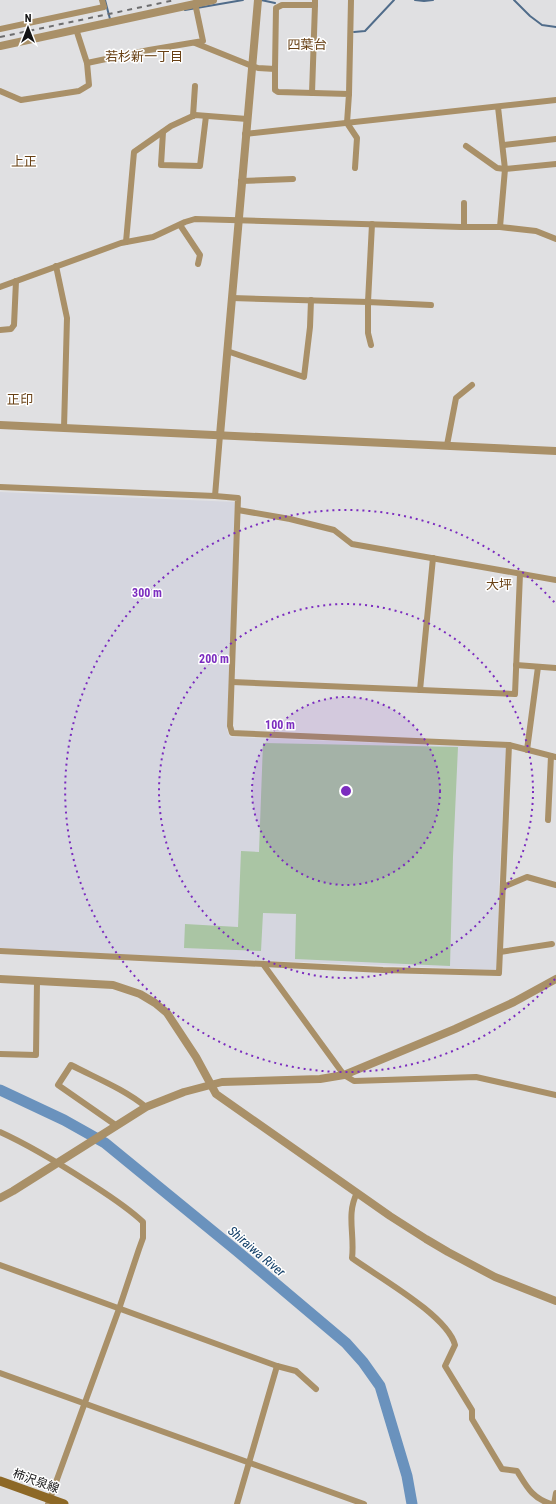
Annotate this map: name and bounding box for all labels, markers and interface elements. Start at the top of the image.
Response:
north arrow [8,8,48,48]
text: N [25,12,32,25]
district label: 四葉台 [287,37,327,52]
district label: 若杉新一丁目 [105,49,183,64]
district label: 上正 [11,154,37,169]
district label: 正印 [7,392,33,407]
district label: 大坪 [486,577,512,592]
text: 300 m [132,586,162,600]
text: 200 m [199,652,229,666]
text: 100 m [265,718,295,732]
centre of rings [339,784,353,798]
water label: Shiraiwa River [225,1223,289,1280]
street label: 柿沢泉線 [11,1466,61,1496]

